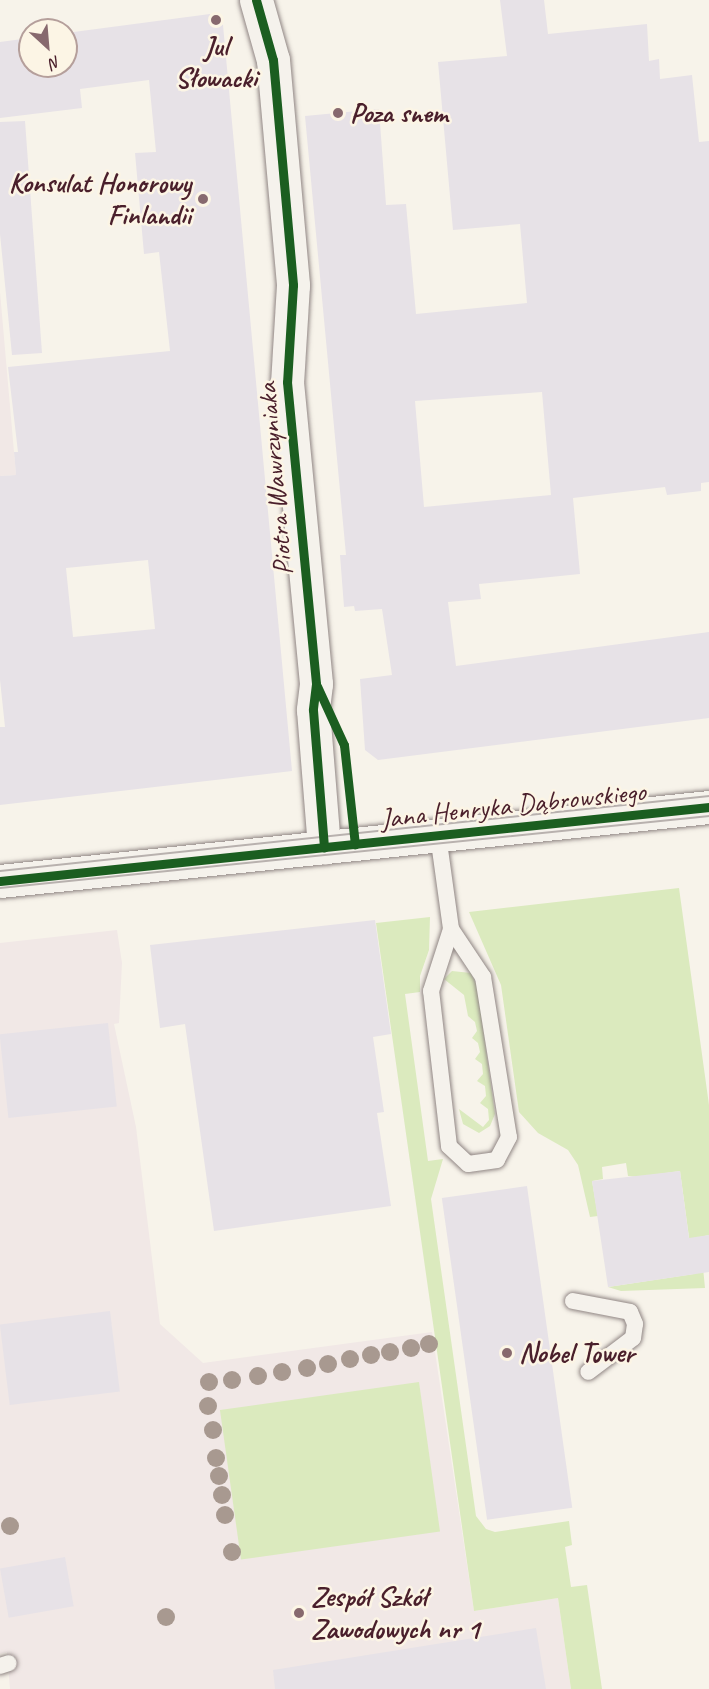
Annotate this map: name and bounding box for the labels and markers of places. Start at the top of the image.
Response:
marker: Jul Słowacki [209,13,223,27]
place label: Jul Słowacki [175,29,257,95]
place label: Poza snem [350,96,447,130]
marker: Poza snem [331,106,345,120]
place label: Konsulat Honorowy Finlandii [9,166,191,232]
marker: Konsulat Honorowy Finlandii [196,192,210,206]
place label: Nobel Tower [519,1336,634,1370]
marker: Nobel Tower [500,1346,514,1360]
place label: Zespół Szkół Zawodowych nr 1 [311,1580,479,1646]
marker: Zespół Szkół Zawodowych nr 1 [292,1606,306,1620]

